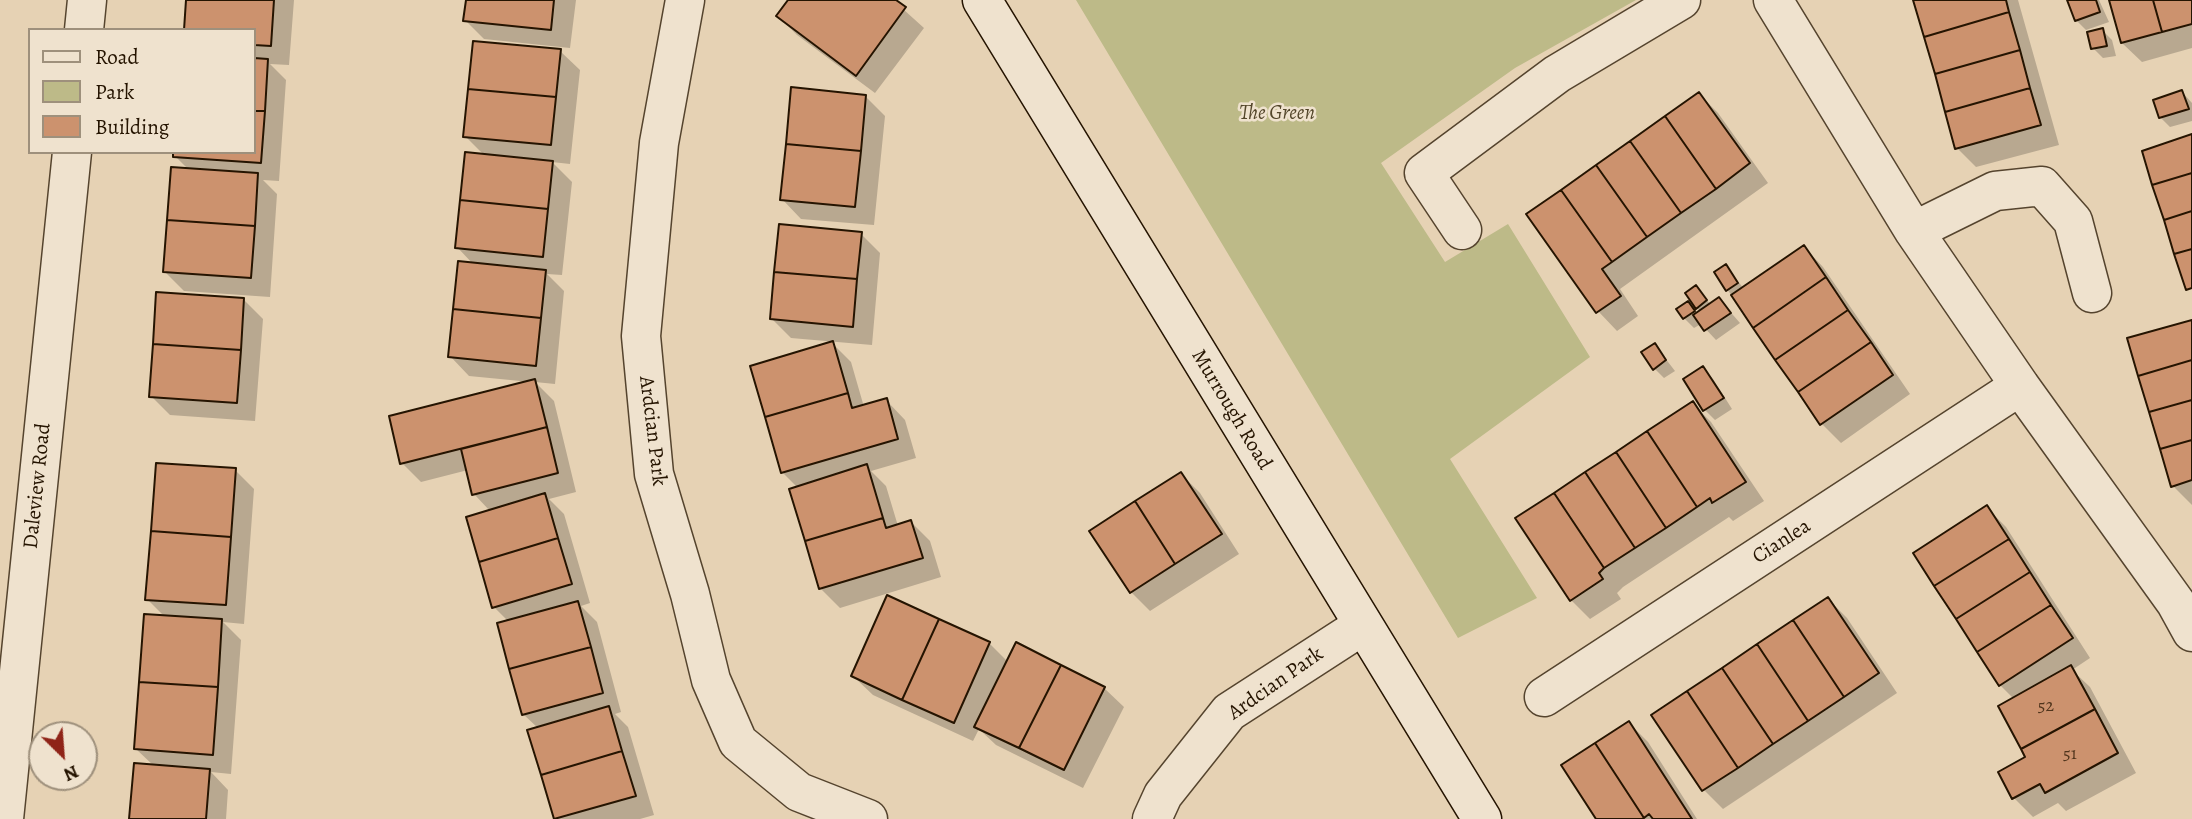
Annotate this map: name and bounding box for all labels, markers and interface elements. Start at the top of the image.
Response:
legend [28,28,256,154]
text: Road [95,43,139,71]
text: Park [95,78,134,106]
park label: The Green [1239,101,1315,127]
text: Building [95,113,169,141]
street label: Murrough Road [1185,345,1277,475]
street label: Ardcian Park [633,375,671,487]
street label: Daleview Road [19,422,57,550]
street label: Cianlea [1748,514,1816,570]
street label: Ardcian Park [1223,642,1329,726]
house number: 52 [2038,696,2054,718]
north arrow [28,721,98,791]
house number: 51 [2063,744,2077,766]
text: N [59,759,83,788]

